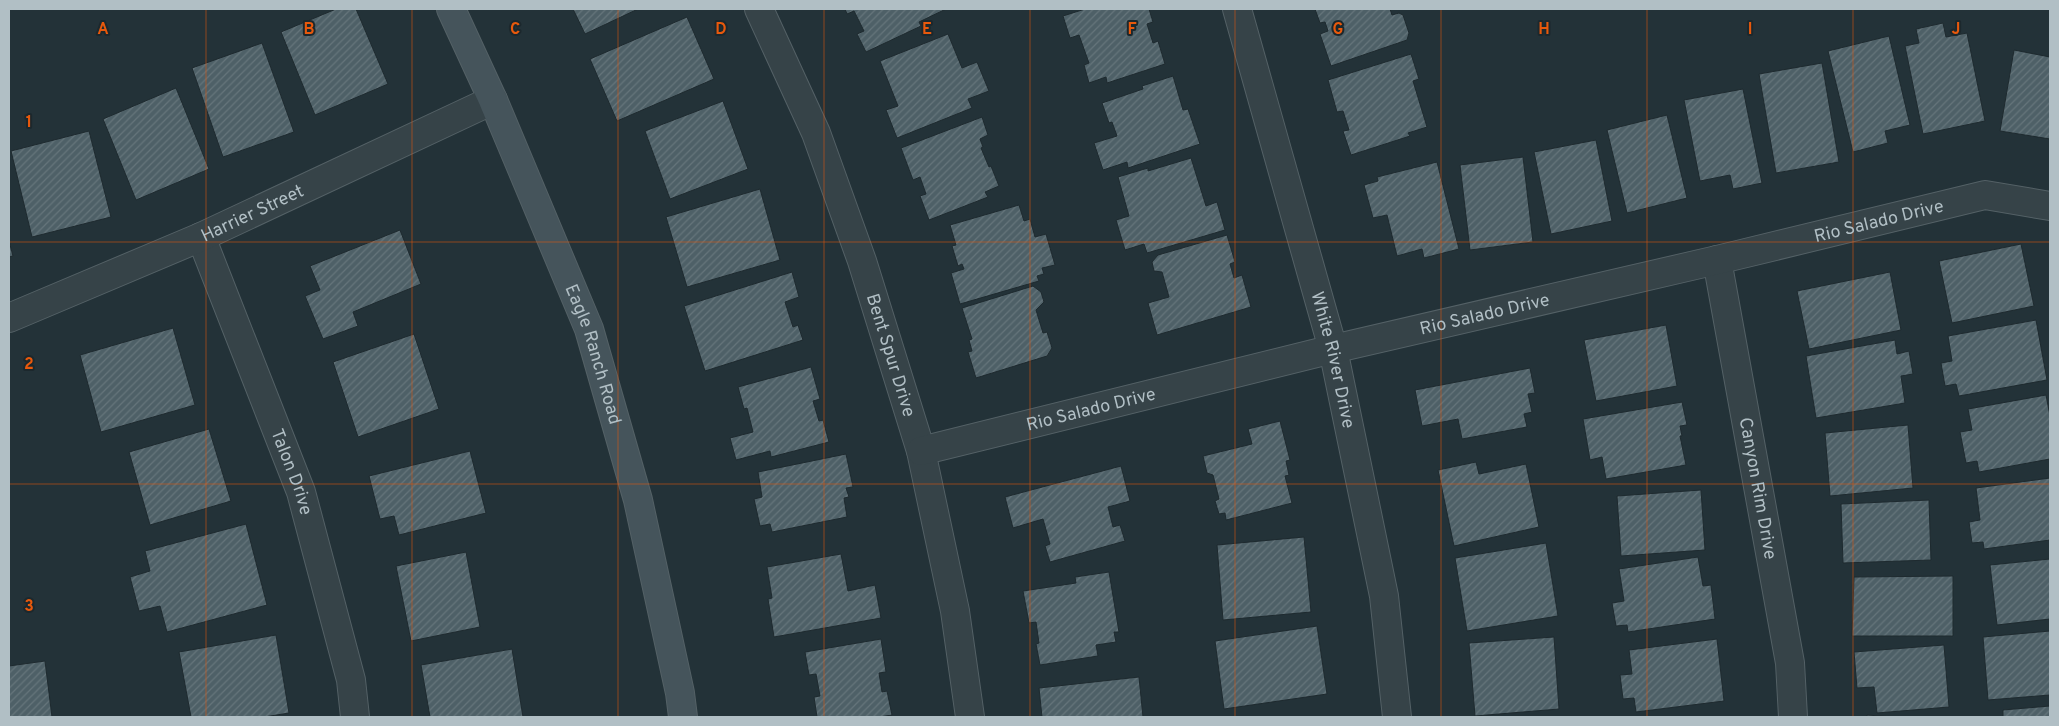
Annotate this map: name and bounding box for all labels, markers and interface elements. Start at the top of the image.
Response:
text: A [97,20,109,40]
text: B [303,20,315,40]
text: C [510,20,520,40]
text: D [715,20,727,40]
text: E [922,20,932,40]
text: F [1127,20,1137,40]
text: G [1333,20,1343,40]
text: H [1538,20,1550,40]
text: I [1748,20,1752,40]
text: J [1952,20,1960,40]
text: 1 [26,113,32,133]
street label: Harrier Street [198,180,308,248]
street label: Rio Salado Drive [1812,195,1946,249]
street label: Eagle Ranch Road [559,281,626,427]
street label: White River Drive [1304,289,1359,431]
street label: Rio Salado Drive [1418,289,1552,342]
street label: Bent Spur Drive [860,291,920,420]
text: 2 [24,355,34,375]
street label: Rio Salado Drive [1024,383,1158,438]
street label: Canyon Rim Drive [1733,416,1781,561]
street label: Talon Drive [264,426,317,518]
text: 3 [24,597,34,617]

